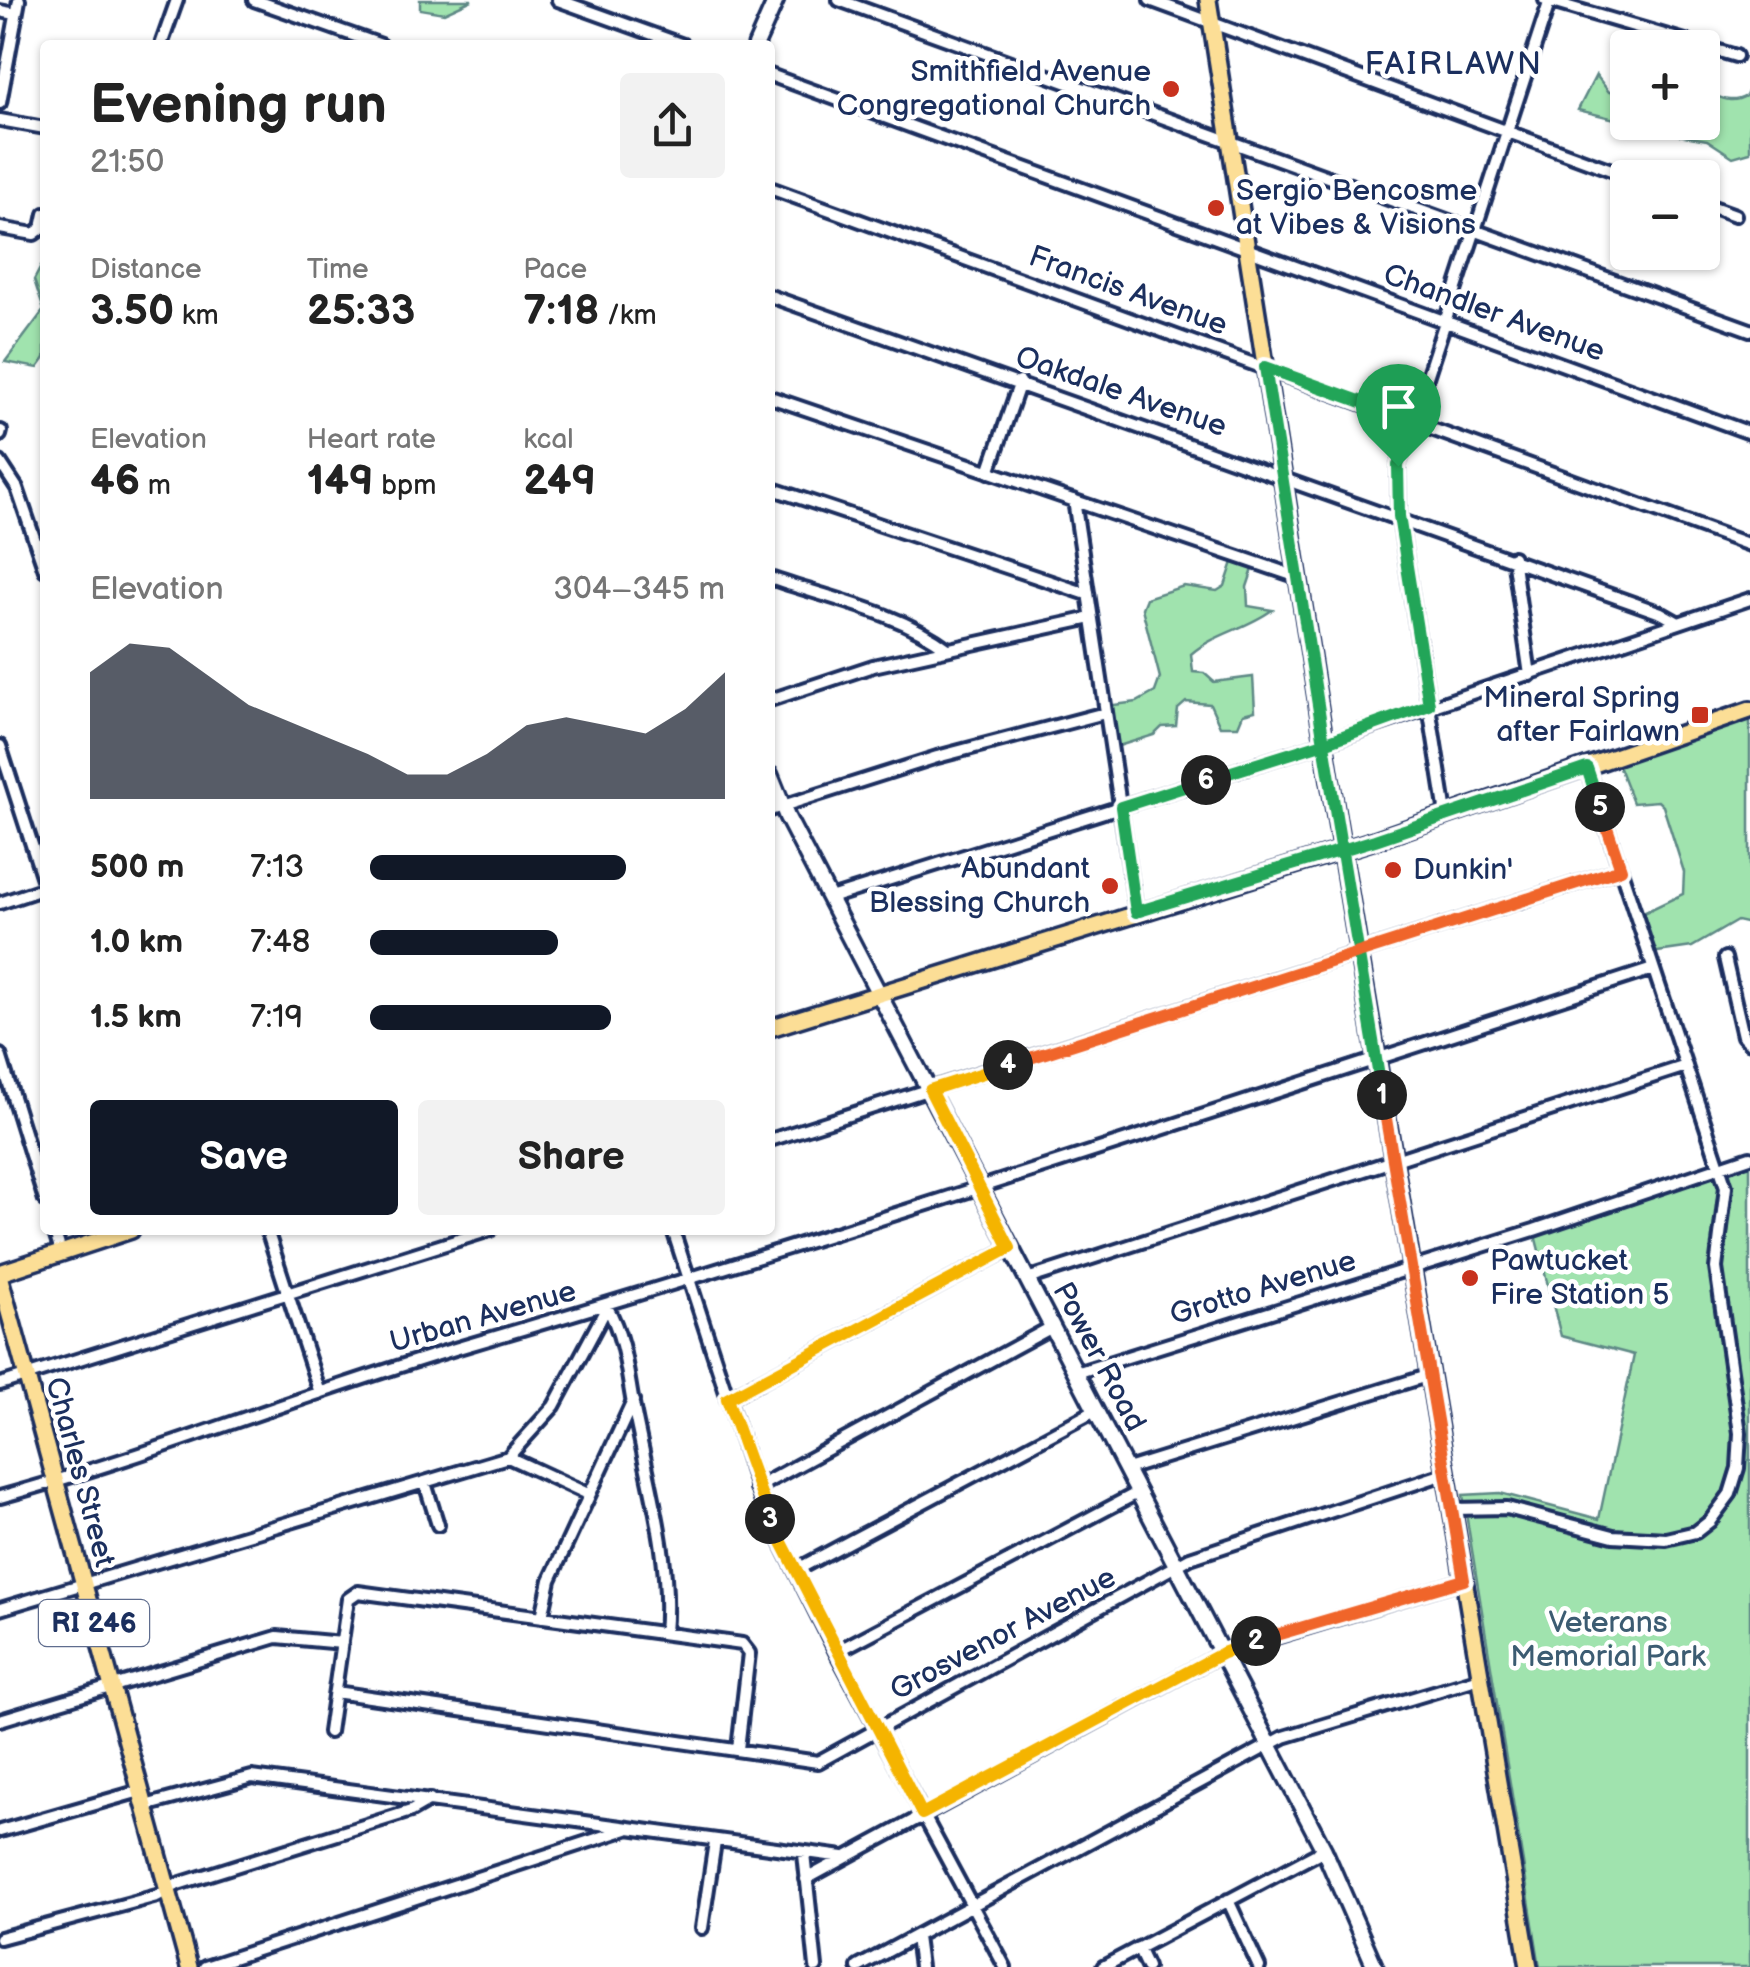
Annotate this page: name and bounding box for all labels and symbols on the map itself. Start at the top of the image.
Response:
district label: FAIRLAWN [1365,45,1543,84]
place label: Smithfield Avenue Congregational Church [837,54,1151,124]
marker: Smithfield Avenue Congregational Church [1160,78,1182,100]
place label: Sergio Bencosme at Vibes & Visions [1236,173,1477,243]
marker: Sergio Bencosme at Vibes & Visions [1205,197,1227,219]
street label: Francis Avenue [1024,238,1232,344]
street label: Chandler Avenue [1378,256,1610,370]
street label: Oakdale Avenue [1011,339,1231,445]
pin [1356,364,1441,467]
place label: Mineral Spring after Fairlawn [1483,680,1680,750]
marker: Mineral Spring after Fairlawn [1689,704,1711,726]
pin: 6 [1181,755,1231,805]
pin: 5 [1575,782,1625,832]
place label: Abundant Blessing Church [869,851,1090,921]
place label: Dunkin' [1413,852,1513,888]
marker: Dunkin' [1382,859,1404,881]
marker: Abundant Blessing Church [1099,875,1121,897]
pin: 4 [983,1040,1033,1090]
pin: 1 [1357,1070,1407,1120]
street label: Grotto Avenue [1166,1243,1360,1333]
place label: Pawtucket Fire Station 5 [1490,1243,1669,1313]
marker: Pawtucket Fire Station 5 [1459,1267,1481,1289]
street label: Urban Avenue [386,1273,580,1361]
street label: Power Road [1045,1276,1153,1438]
street label: Charles Street [37,1373,123,1571]
pin: 3 [745,1494,795,1544]
street label: Grosvenor Avenue [884,1559,1122,1709]
road number: RI 246 [39,1600,149,1646]
park label: Veterans Memorial Park [1510,1605,1706,1675]
pin: 2 [1231,1616,1281,1666]

